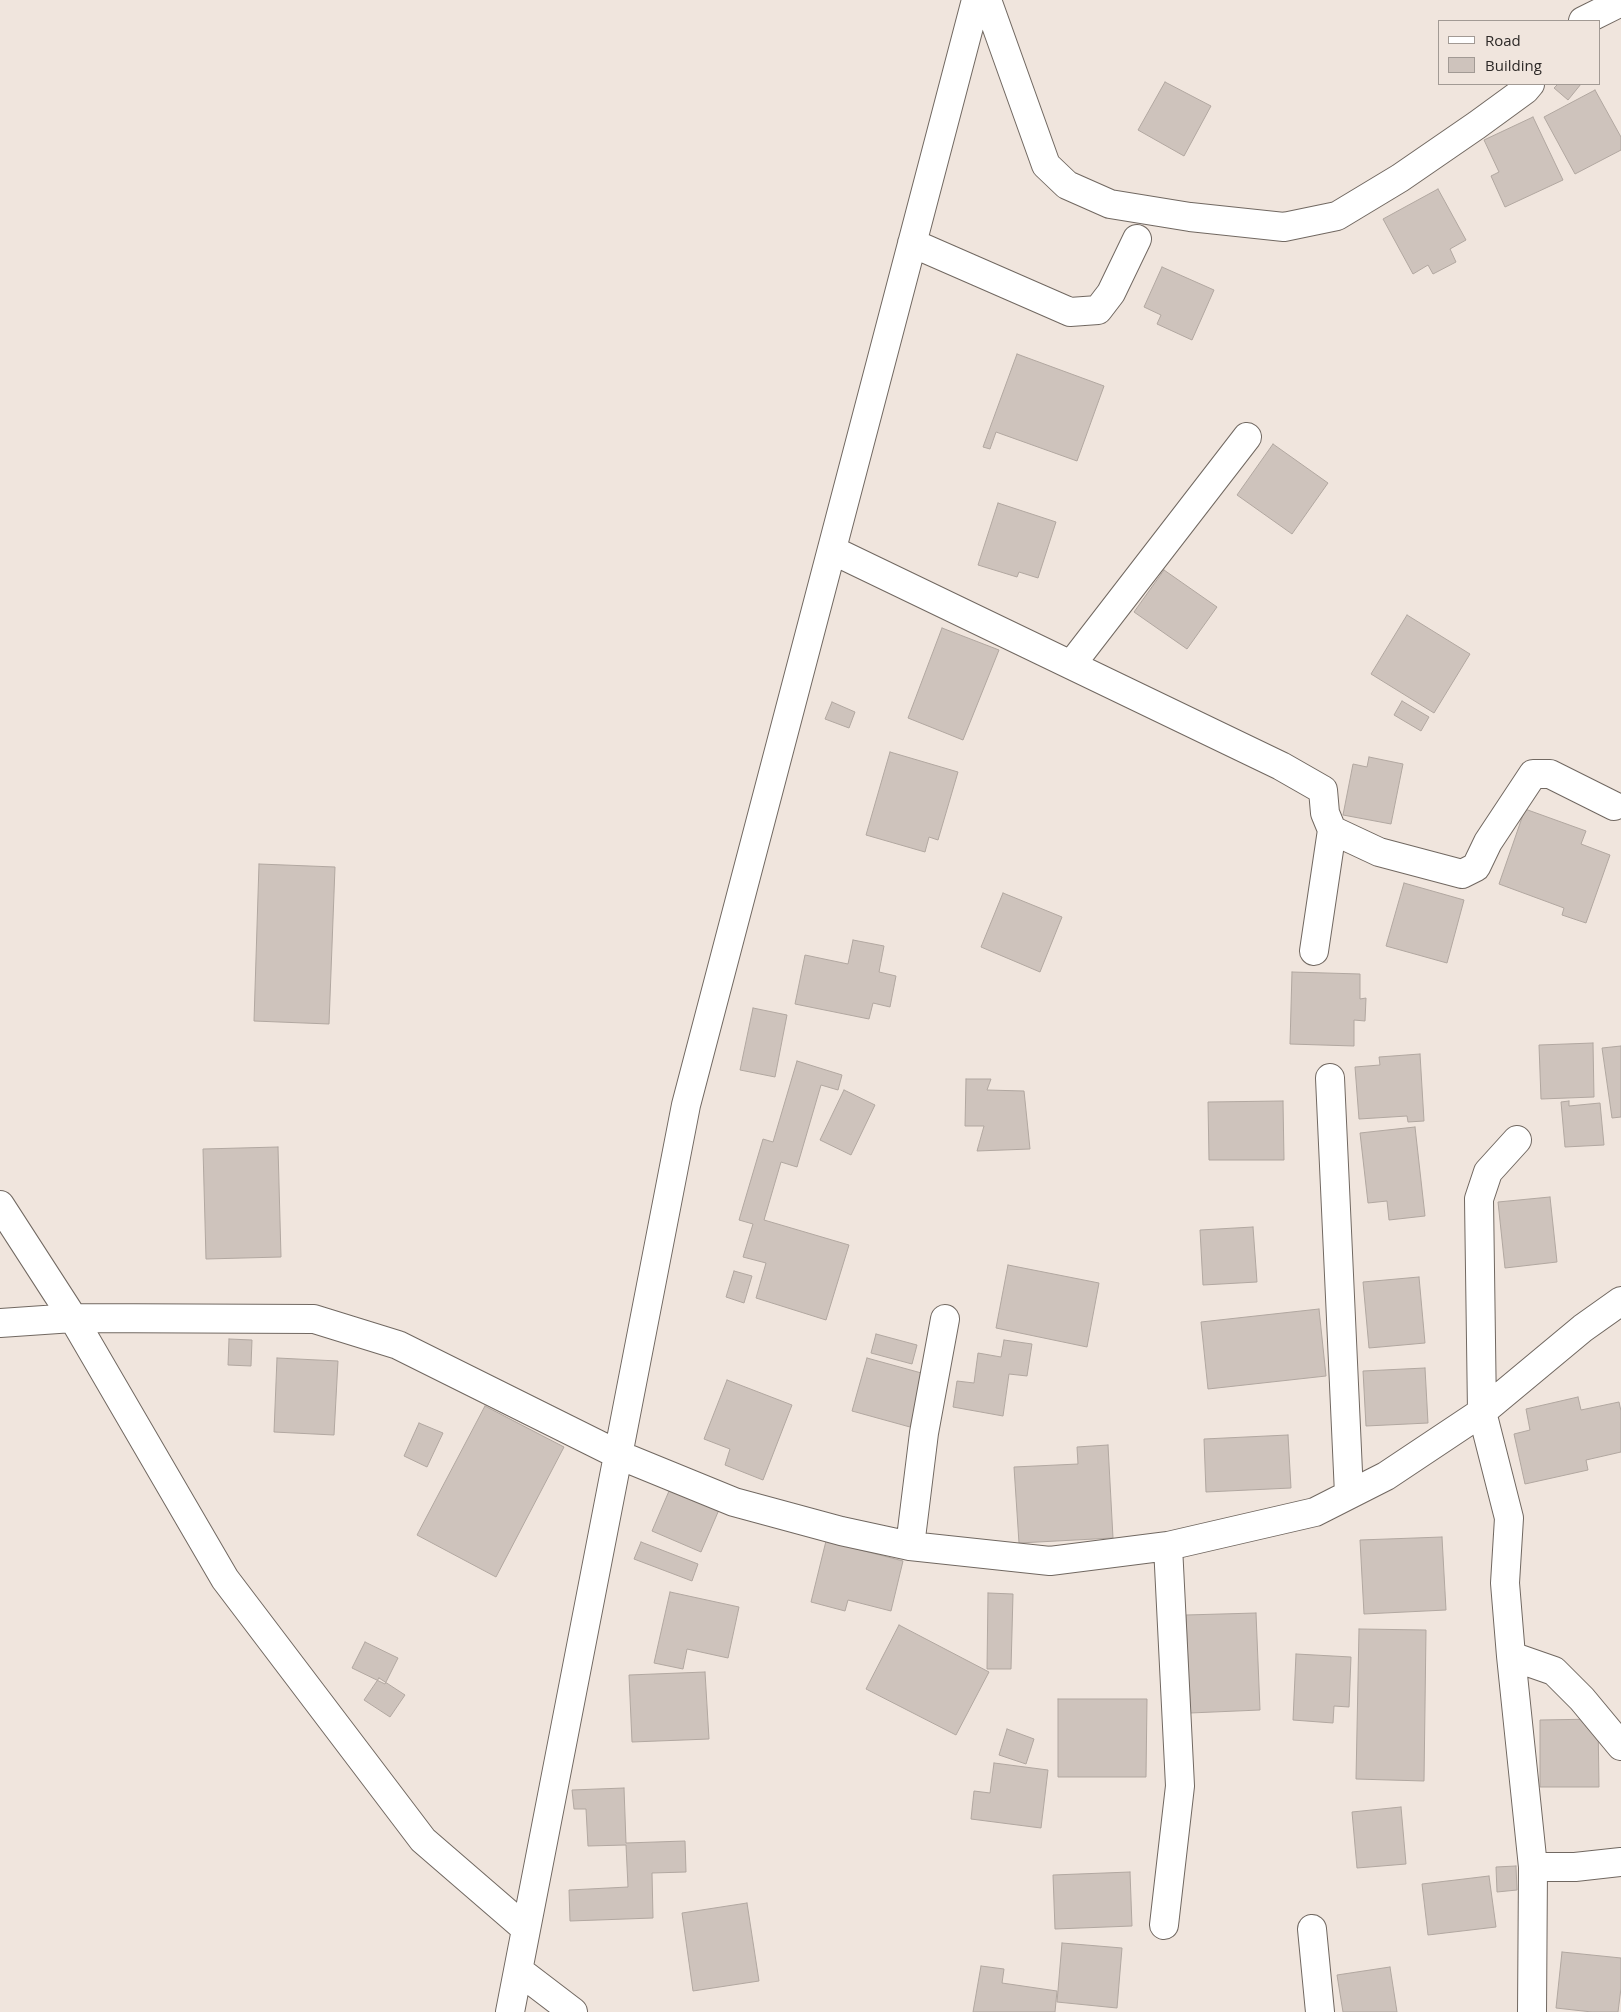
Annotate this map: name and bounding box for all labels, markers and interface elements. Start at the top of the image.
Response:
legend [1438,20,1601,85]
text: Road [1485,30,1521,50]
text: Building [1485,55,1542,75]

